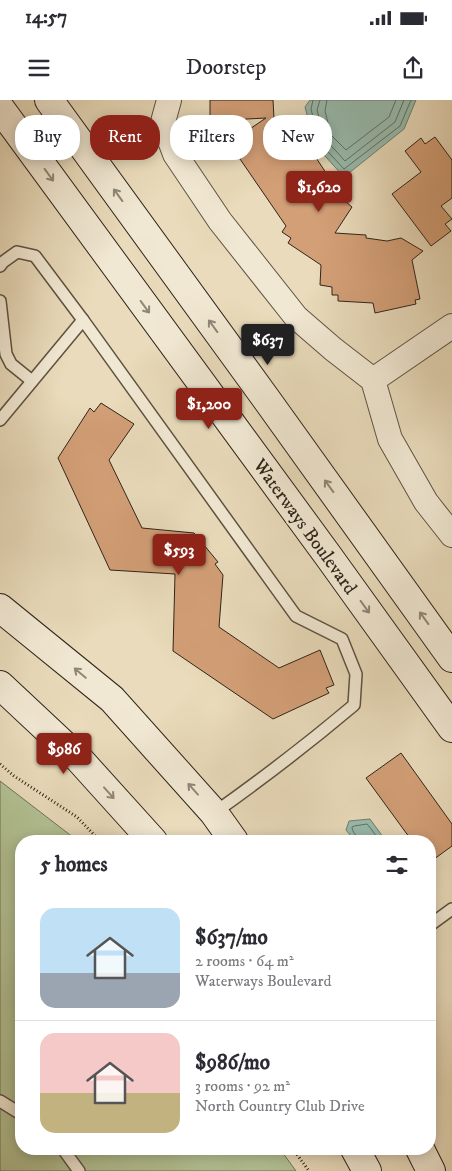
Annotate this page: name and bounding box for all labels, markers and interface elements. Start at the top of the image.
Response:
text: 14:57 [25,6,67,29]
icon: menu [25,54,53,82]
text: Doorstep [186,54,266,81]
icon: share [399,54,427,82]
chip: Buy [15,115,80,160]
chip: Rent [90,115,160,160]
chip: Filters [170,115,253,160]
chip: New [263,115,332,160]
one-way arrow [44,168,55,182]
pin: $1,620 [278,170,360,213]
text: $1,620 [297,177,341,197]
one-way arrow [113,188,123,202]
one-way arrow [140,300,151,313]
one-way arrow [208,319,218,333]
pin: $637 [238,324,298,366]
text: $637 [252,330,284,350]
pin: $1,200 [168,388,250,430]
text: $1,200 [187,394,231,414]
street label: Waterways Boulevard [247,454,362,600]
one-way arrow [324,479,334,493]
pin: $593 [149,534,209,576]
text: $593 [164,540,194,560]
one-way arrow [360,600,370,614]
one-way arrow [418,612,429,625]
one-way arrow [74,667,87,679]
pin: $986 [34,732,94,775]
text: $986 [47,739,81,759]
one-way arrow [187,783,199,796]
one-way arrow [103,786,115,799]
icon: filters [383,851,411,879]
text: 5 homes [40,852,108,878]
text: $637/mo [195,925,268,951]
icon: home [80,928,140,988]
text: 2 rooms · 64 m² [195,951,294,971]
text: Waterways Boulevard [195,971,331,991]
text: $986/mo [195,1050,270,1076]
icon: home [80,1053,140,1113]
text: 3 rooms · 92 m² [195,1076,290,1096]
text: North Country Club Drive [195,1096,365,1116]

